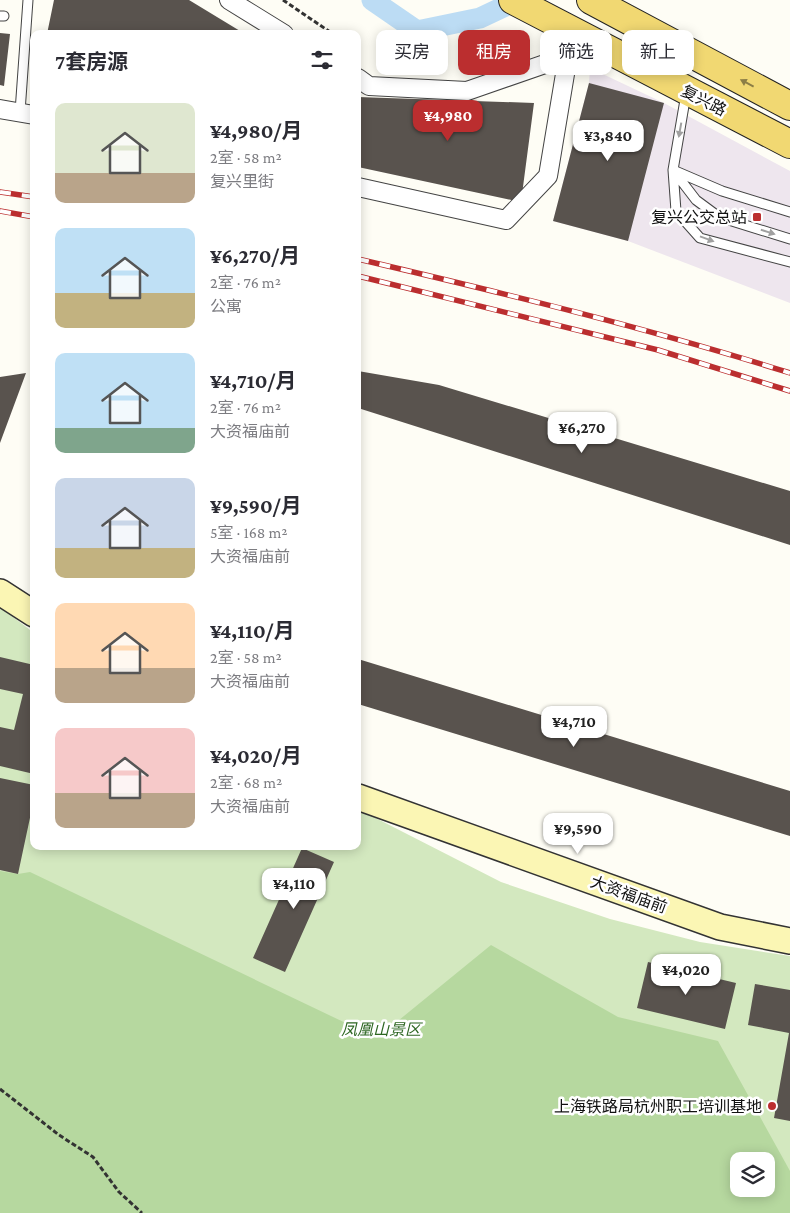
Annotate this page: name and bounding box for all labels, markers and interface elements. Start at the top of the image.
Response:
chip: 买房 [376,30,448,75]
chip: 租房 [458,30,530,75]
chip: 筛选 [540,30,612,75]
chip: 新上 [622,30,694,75]
icon: filters [308,46,336,74]
text: 7套房源 [55,50,128,74]
one-way arrow [740,79,754,87]
street label: 复兴路 [679,82,729,119]
pin: ¥4,980 [407,100,489,142]
text: ¥4,980 [424,107,472,124]
text: ¥4,980/月 [210,119,302,143]
pin: ¥3,840 [567,120,649,162]
icon: home [95,123,155,183]
one-way arrow [675,123,683,139]
text: ¥3,840 [584,127,632,144]
text: 2室 · 58 m² [210,149,282,166]
text: 复兴里街 [210,173,274,190]
place label: 复兴公交总站 [651,209,747,226]
marker: 复兴公交总站 [751,211,763,223]
one-way arrow [761,229,776,237]
one-way arrow [700,235,715,243]
text: ¥6,270/月 [210,244,300,268]
icon: home [95,248,155,308]
text: 2室 · 76 m² [210,274,281,291]
text: 公寓 [210,298,242,315]
text: ¥4,710/月 [210,369,296,393]
icon: home [95,373,155,433]
text: 2室 · 76 m² [210,399,281,416]
pin: ¥6,270 [541,412,623,454]
text: ¥6,270 [559,419,605,436]
text: 大资福庙前 [210,423,290,440]
text: ¥9,590/月 [210,494,302,518]
icon: home [95,498,155,558]
text: 5室 · 168 m² [210,524,288,541]
text: 大资福庙前 [210,548,290,565]
text: ¥4,110/月 [210,619,294,643]
icon: home [95,623,155,683]
text: 2室 · 58 m² [210,649,282,666]
text: 大资福庙前 [210,673,290,690]
pin: ¥4,710 [533,706,615,748]
text: ¥4,710 [552,713,596,730]
text: ¥4,020/月 [210,744,302,768]
icon: home [95,748,155,808]
text: 2室 · 68 m² [210,774,282,791]
text: 大资福庙前 [210,798,290,815]
pin: ¥9,590 [537,812,619,855]
text: ¥9,590 [554,820,602,837]
pin: ¥4,110 [253,868,335,910]
street label: 大资福庙前 [588,873,669,916]
text: ¥4,110 [273,875,315,892]
pin: ¥4,020 [645,954,727,996]
text: ¥4,020 [662,961,710,978]
park label: 凤凰山景区 [341,1021,423,1038]
place label: 上海铁路局杭州职工培训基地 [554,1098,762,1115]
marker: 上海铁路局杭州职工培训基地 [766,1100,778,1112]
map controls [730,1152,775,1197]
button: layers [730,1152,775,1197]

